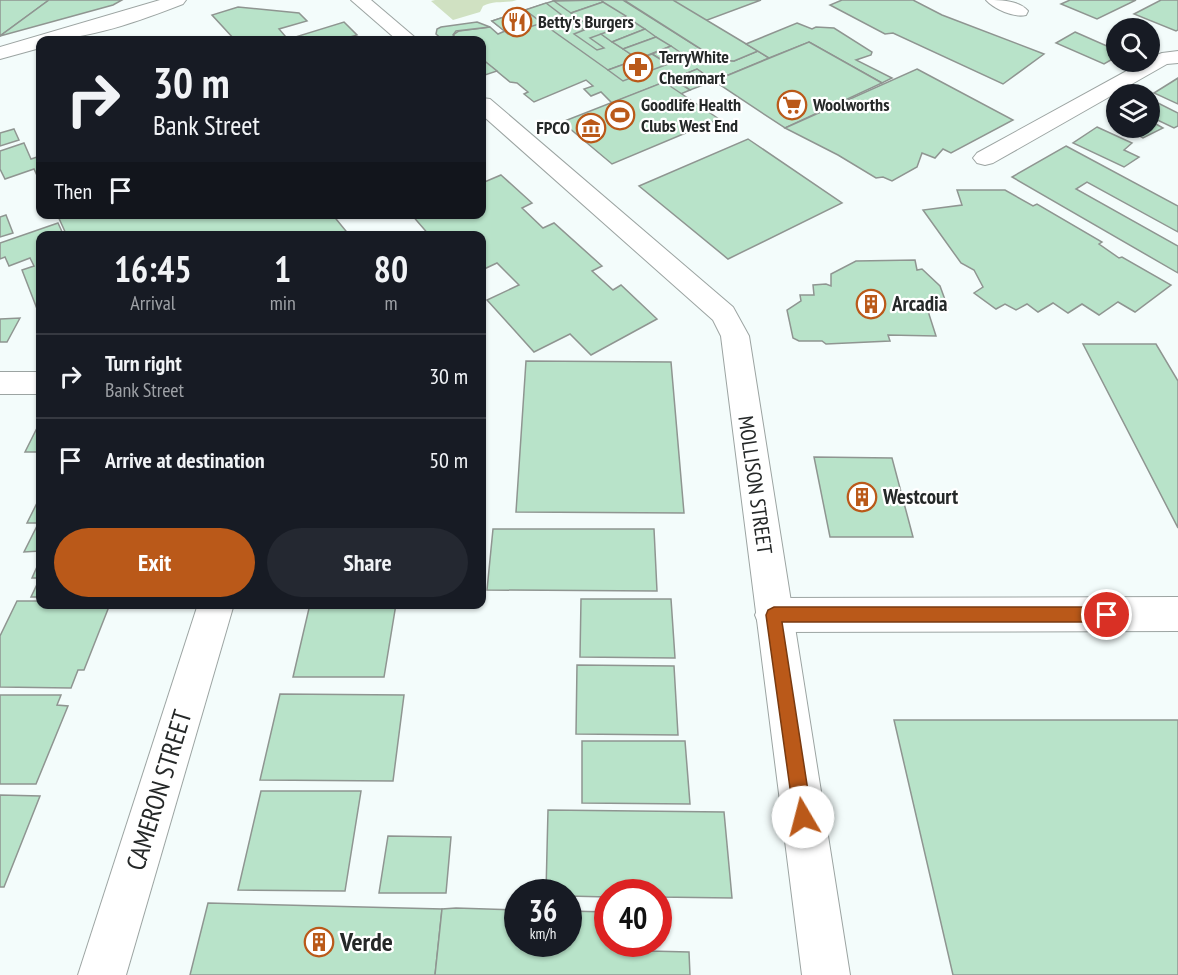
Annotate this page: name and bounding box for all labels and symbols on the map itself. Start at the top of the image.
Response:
restaurant icon: Betty's Burgers [501,6,533,38]
place label: Betty's Burgers [538,10,634,33]
place label: TerryWhite Chemmart [659,45,729,89]
pharmacy icon: TerryWhite Chemmart [622,51,654,83]
supermarket icon: Woolworths [776,89,808,121]
place label: Goodlife Health Clubs West End [641,93,741,137]
place label: Woolworths [812,93,889,116]
sports icon: Goodlife Health Clubs West End [604,99,636,131]
museum icon: FPCO [575,112,607,144]
place label: FPCO [536,116,570,139]
building icon: Arcadia [855,288,887,320]
place label: Arcadia [891,290,948,317]
street label: MOLLISON STREET [732,414,779,556]
building icon: Westcourt [846,481,878,513]
place label: Westcourt [882,483,958,510]
pin [1081,589,1132,640]
street label: CAMERON STREET [118,705,199,874]
position arrow [771,785,835,849]
speed limit sign: 40 [594,879,672,957]
place label: Verde [339,925,393,958]
building icon: Verde [303,926,335,958]

